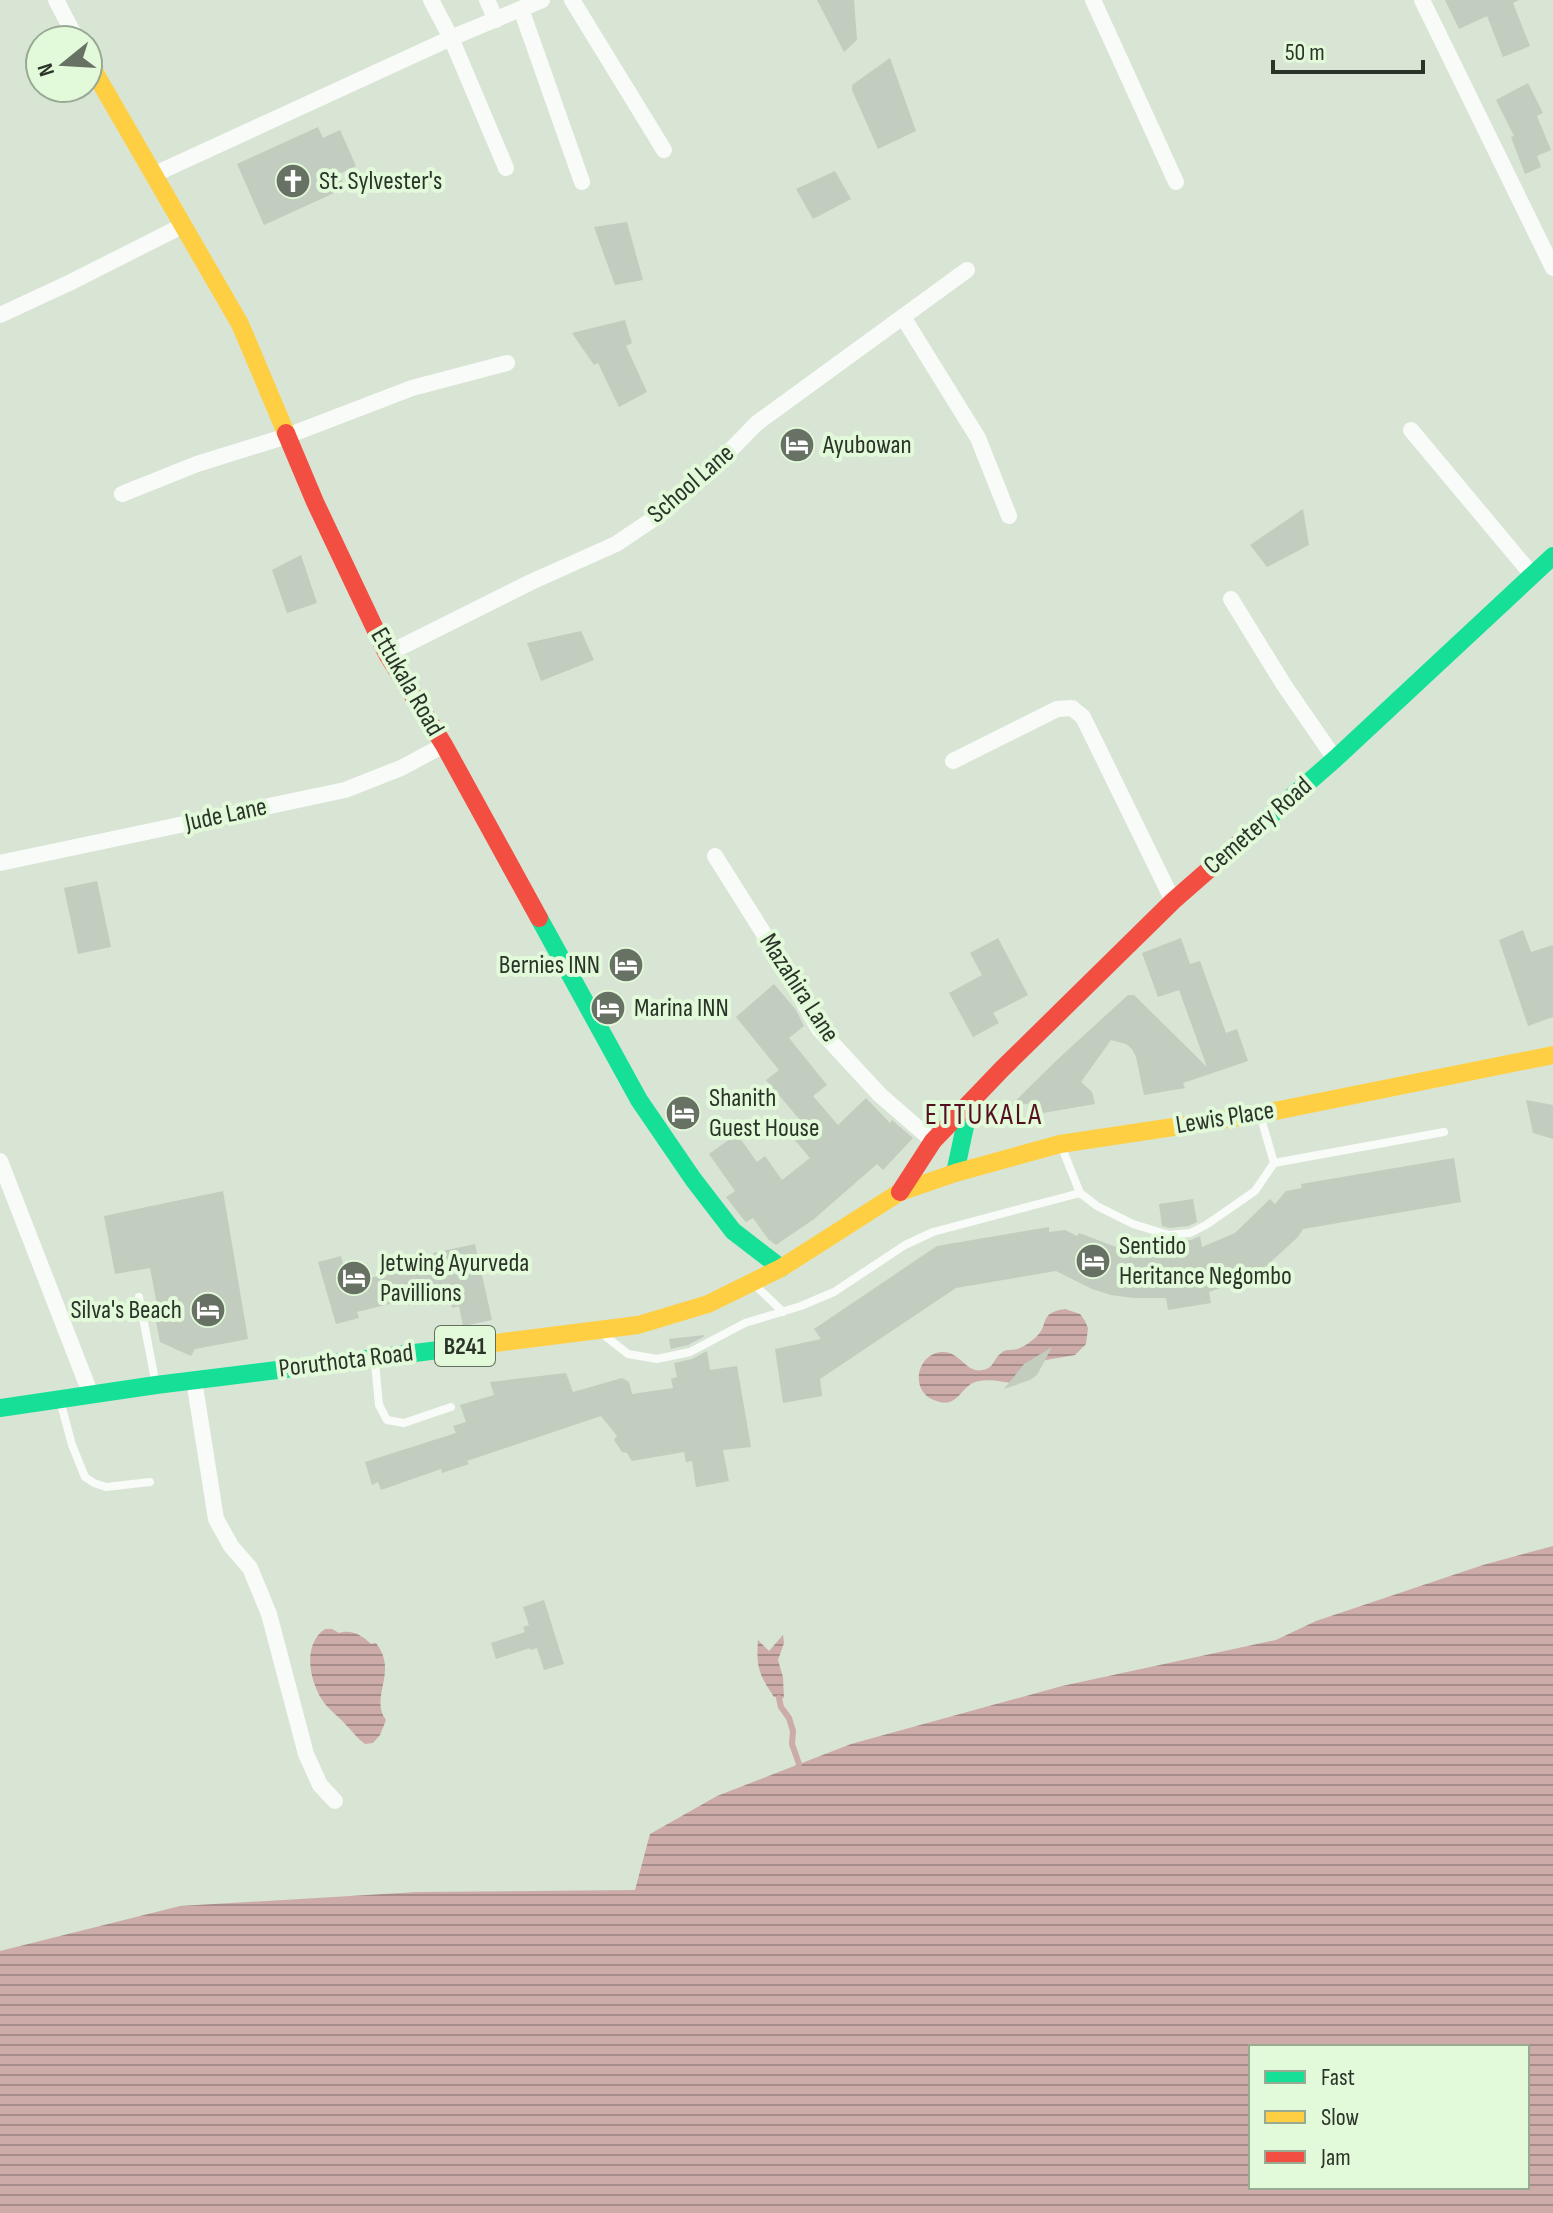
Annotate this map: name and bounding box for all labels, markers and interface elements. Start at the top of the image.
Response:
north arrow [24,24,104,104]
scale bar [1273,24,1423,74]
text: 50 m [1285,38,1325,67]
text: N [32,60,61,79]
church icon: St. Sylvester's [274,162,312,200]
place label: St. Sylvester's [319,166,442,197]
hotel icon: Ayubowan [778,426,816,464]
place label: Ayubowan [822,430,912,461]
street label: School Lane [641,438,741,530]
street label: Ettukala Road [364,622,450,742]
street label: Cemetery Road [1198,771,1318,881]
street label: Jude Lane [181,791,270,839]
street label: Mazahira Lane [752,928,846,1048]
hotel icon: Bernies INN [607,946,645,984]
place label: Bernies INN [499,950,600,981]
hotel icon: Marina INN [589,989,627,1027]
place label: Marina INN [634,993,729,1024]
place label: Shanith Guest House [709,1083,819,1144]
hotel icon: Shanith Guest House [664,1094,702,1132]
street label: Lewis Place [1174,1095,1276,1141]
district label: ETTUKALA [925,1097,1043,1133]
place label: Sentido Heritance Negombo [1119,1231,1292,1292]
hotel icon: Sentido Heritance Negombo [1074,1242,1112,1280]
place label: Jetwing Ayurveda Pavillions [379,1248,529,1309]
hotel icon: Jetwing Ayurveda Pavillions [335,1259,373,1297]
hotel icon: Silva's Beach [189,1291,227,1329]
place label: Silva's Beach [70,1295,182,1326]
road number: B241 [435,1326,495,1366]
street label: Poruthota Road [277,1337,415,1385]
legend [1249,2045,1529,2189]
text: Fast [1321,2063,1355,2092]
text: Slow [1321,2103,1359,2132]
text: Jam [1320,2143,1351,2172]

